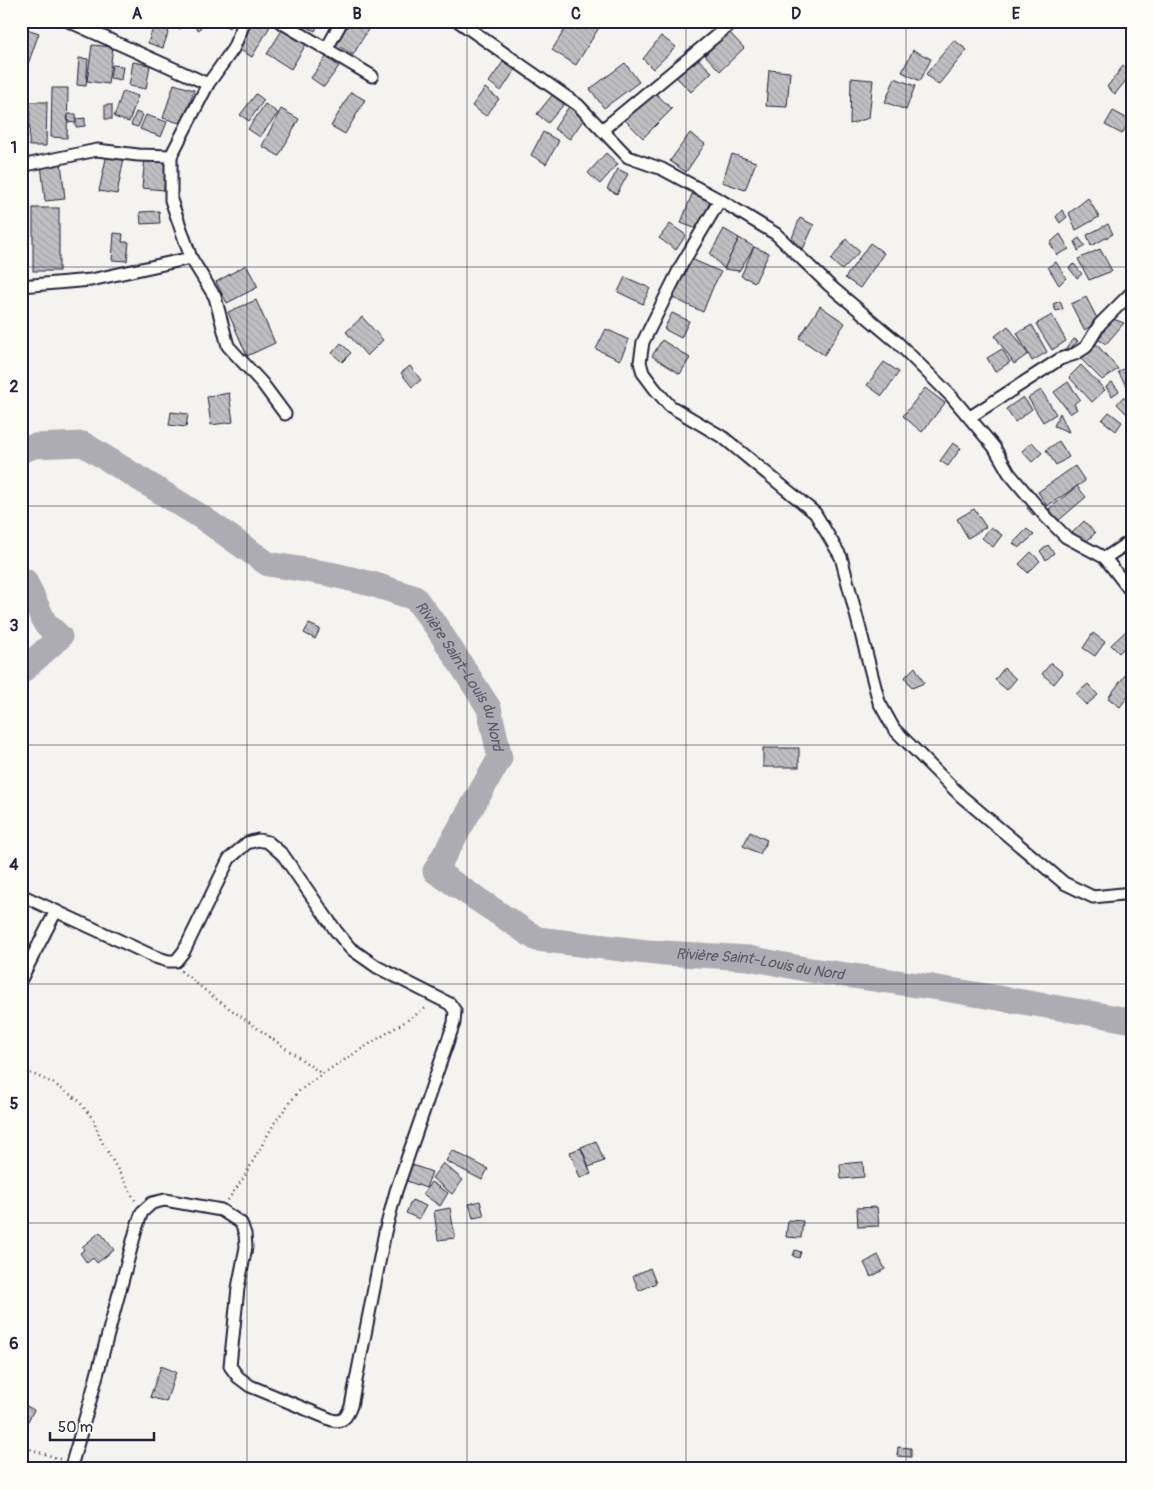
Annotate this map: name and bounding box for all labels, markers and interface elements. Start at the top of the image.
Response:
text: A [132,4,143,24]
text: B [352,4,362,24]
text: C [571,4,581,24]
text: D [791,4,801,24]
text: E [1012,4,1021,24]
text: 1 [11,138,17,158]
text: 2 [10,377,19,397]
water label: Rivière Saint-Louis du Nord [411,598,507,754]
text: 3 [10,616,19,636]
text: 4 [9,855,19,875]
water label: Rivière Saint-Louis du Nord [675,945,847,985]
text: 5 [10,1094,19,1114]
text: 6 [9,1334,19,1354]
scale bar [50,1410,154,1442]
text: 50 m [58,1418,93,1437]

